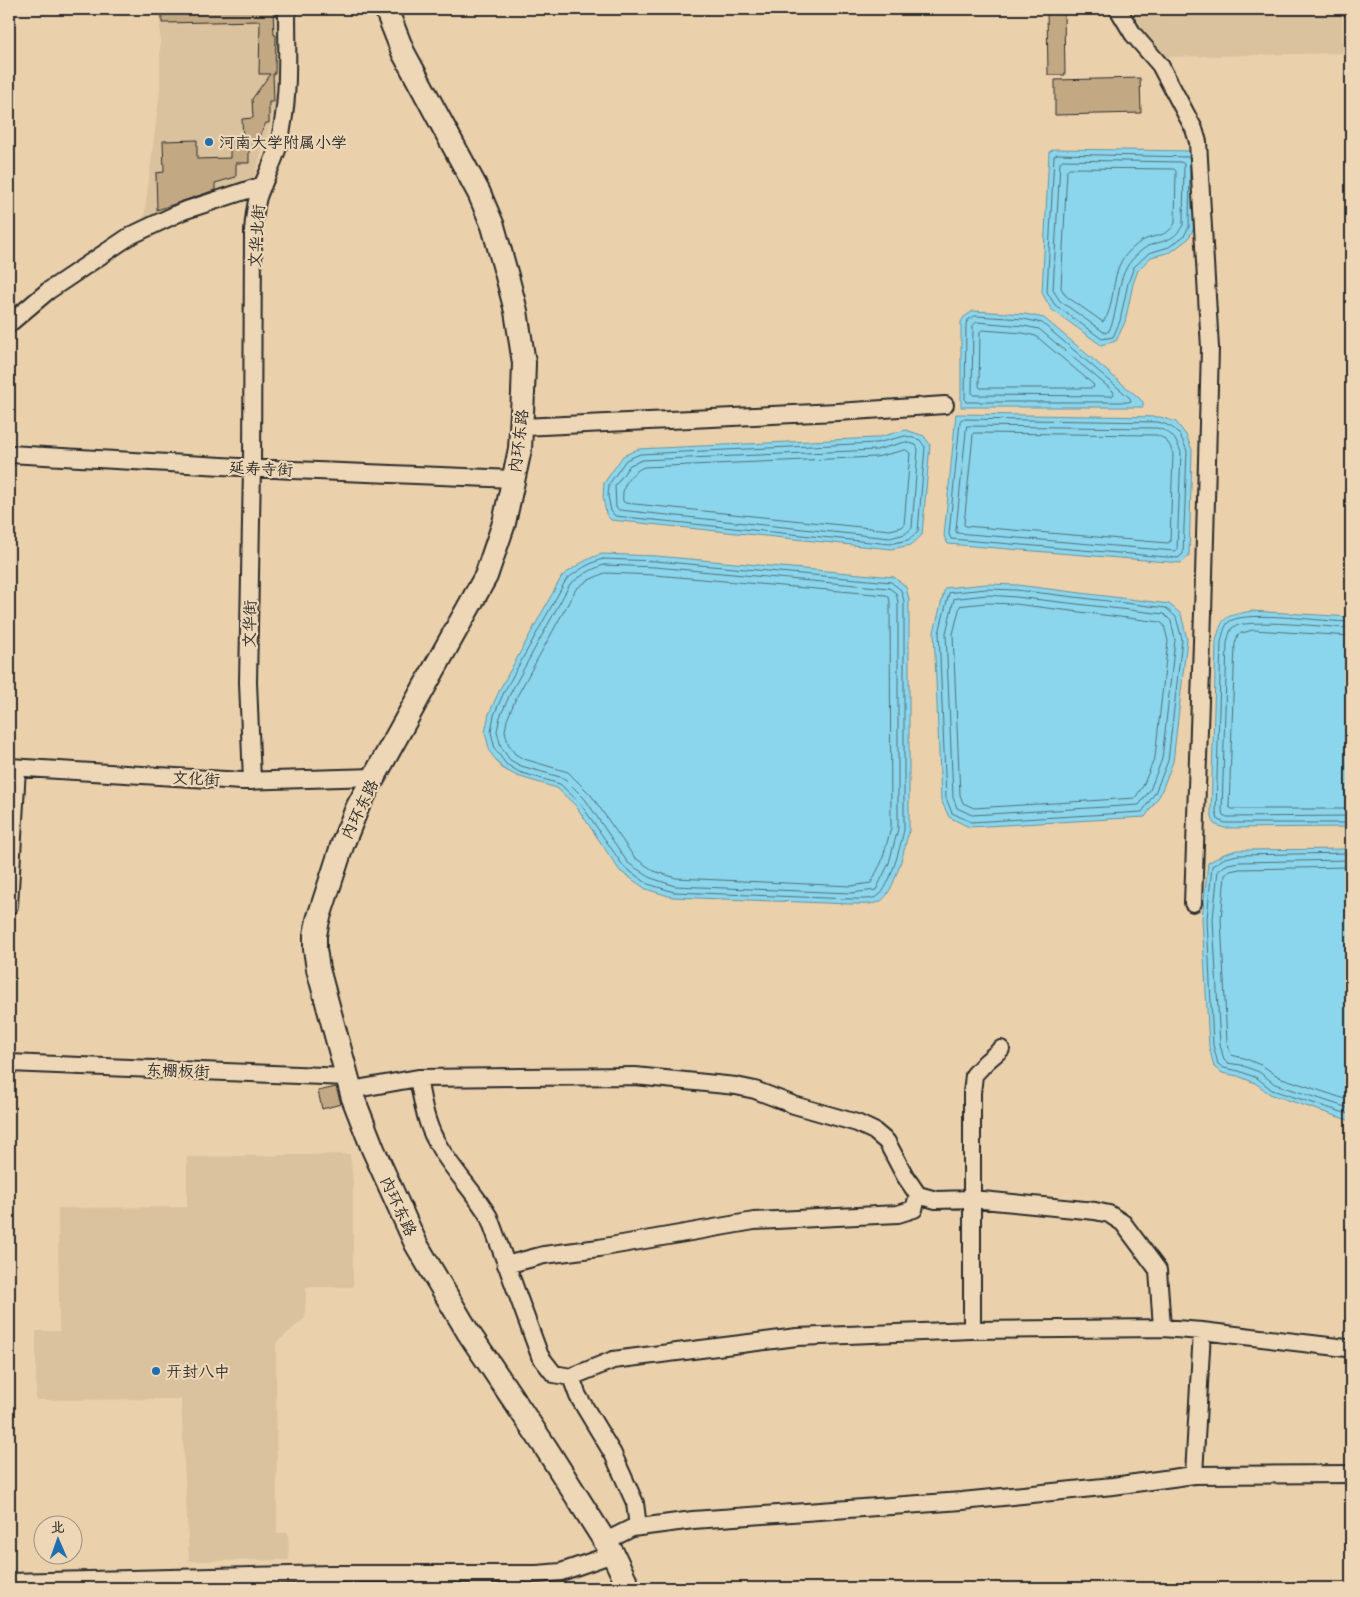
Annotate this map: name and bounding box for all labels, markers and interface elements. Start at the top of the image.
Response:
place label: 河南大学附属小学 [219,132,347,154]
marker: 河南大学附属小学 [203,136,215,148]
street label: 文华北街 [244,203,270,269]
street label: 内环东路 [504,408,534,474]
street label: 延寿寺街 [228,456,293,482]
street label: 文华街 [239,600,261,648]
street label: 文化街 [171,767,220,791]
street label: 内环东路 [336,776,384,843]
street label: 东棚板街 [146,1059,210,1083]
street label: 内环东路 [375,1173,422,1240]
place label: 开封八中 [166,1361,230,1383]
marker: 开封八中 [150,1365,162,1377]
north arrow [32,1514,82,1564]
text: 北 [50,1518,65,1538]

